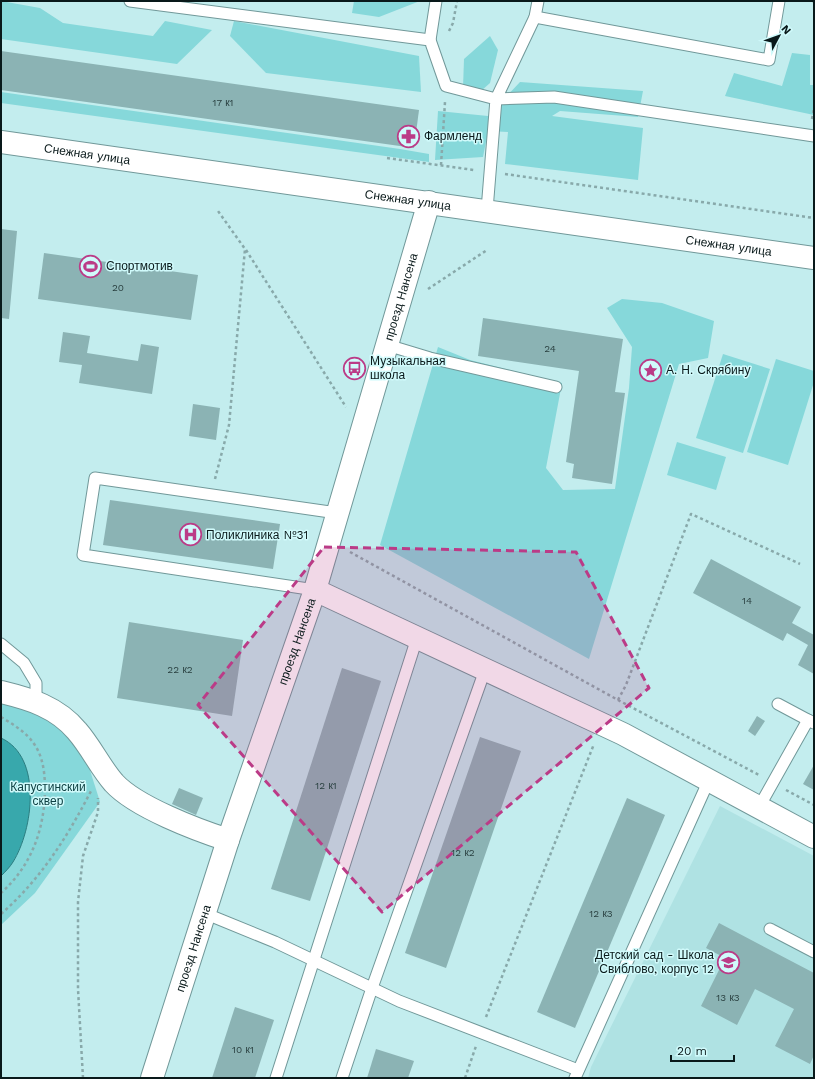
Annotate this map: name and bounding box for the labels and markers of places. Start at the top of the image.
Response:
pharmacy icon: Фармленд [396,123,422,149]
place label: Фармленд [424,129,482,143]
sports icon: Спортмотив [77,253,103,279]
place label: Спортмотив [106,259,173,273]
place label: Музыкальная школа [370,354,446,382]
bus stop icon: Музыкальная школа [341,355,367,381]
place icon: А. Н. Скрябину [638,357,664,383]
place label: А. Н. Скрябину [666,363,750,377]
hospital icon: Поликлиника №31 [178,522,204,548]
place label: Поликлиника №31 [206,528,308,542]
place label: Детский сад - Школа Свиблово, корпус 12 [595,948,714,976]
school or university icon: Детский сад - Школа Свиблово, корпус 12 [716,949,742,975]

